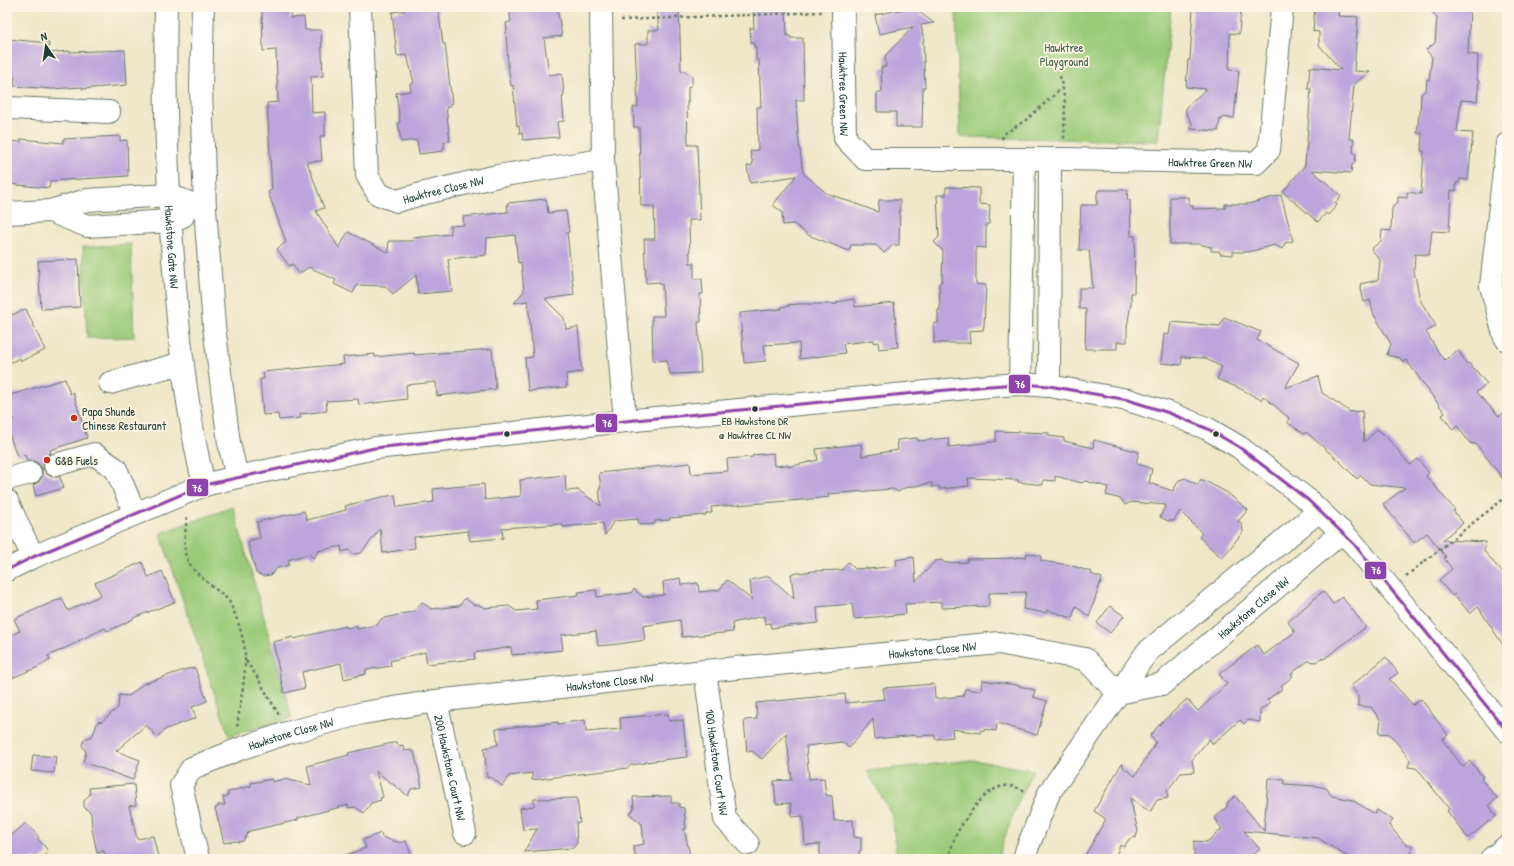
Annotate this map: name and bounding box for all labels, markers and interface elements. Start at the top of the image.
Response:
north arrow [26,26,66,66]
text: N [39,29,48,44]
park label: Hawktree Playground [1040,39,1089,70]
street label: Hawktree Green NW [835,52,853,137]
street label: Hawktree Green NW [1168,153,1253,171]
street label: Hawktree Close NW [401,171,486,207]
street label: Hawkstone Gate NW [161,205,184,290]
line badge: 76 [1008,374,1031,394]
text: 76 [1014,377,1026,391]
place label: Papa Shunde Chinese Restaurant [82,403,167,434]
marker: EB Hawkstone DR @ Hawktree CL NW [750,404,760,414]
marker: Papa Shunde Chinese Restaurant [69,413,79,423]
line badge: 76 [595,413,618,433]
place label: EB Hawkstone DR @ Hawktree CL NW [719,414,791,442]
text: 76 [601,416,613,430]
unlabelled marker [502,429,512,439]
unlabelled marker [1211,429,1221,439]
place label: G&B Fuels [55,452,98,469]
marker: G&B Fuels [42,455,52,465]
line badge: 76 [186,478,209,497]
text: 76 [191,481,203,495]
line badge: 76 [1364,561,1387,580]
text: 76 [1370,563,1382,577]
street label: Hawkstone Close NW [1214,572,1293,642]
street label: Hawkstone Close NW [888,637,978,662]
street label: Hawkstone Close NW [565,668,655,695]
street label: 100 Hawkstone Court NW [702,708,733,817]
street label: Hawkstone Close NW [246,713,336,754]
street label: 200 Hawkstone Court NW [431,713,471,823]

